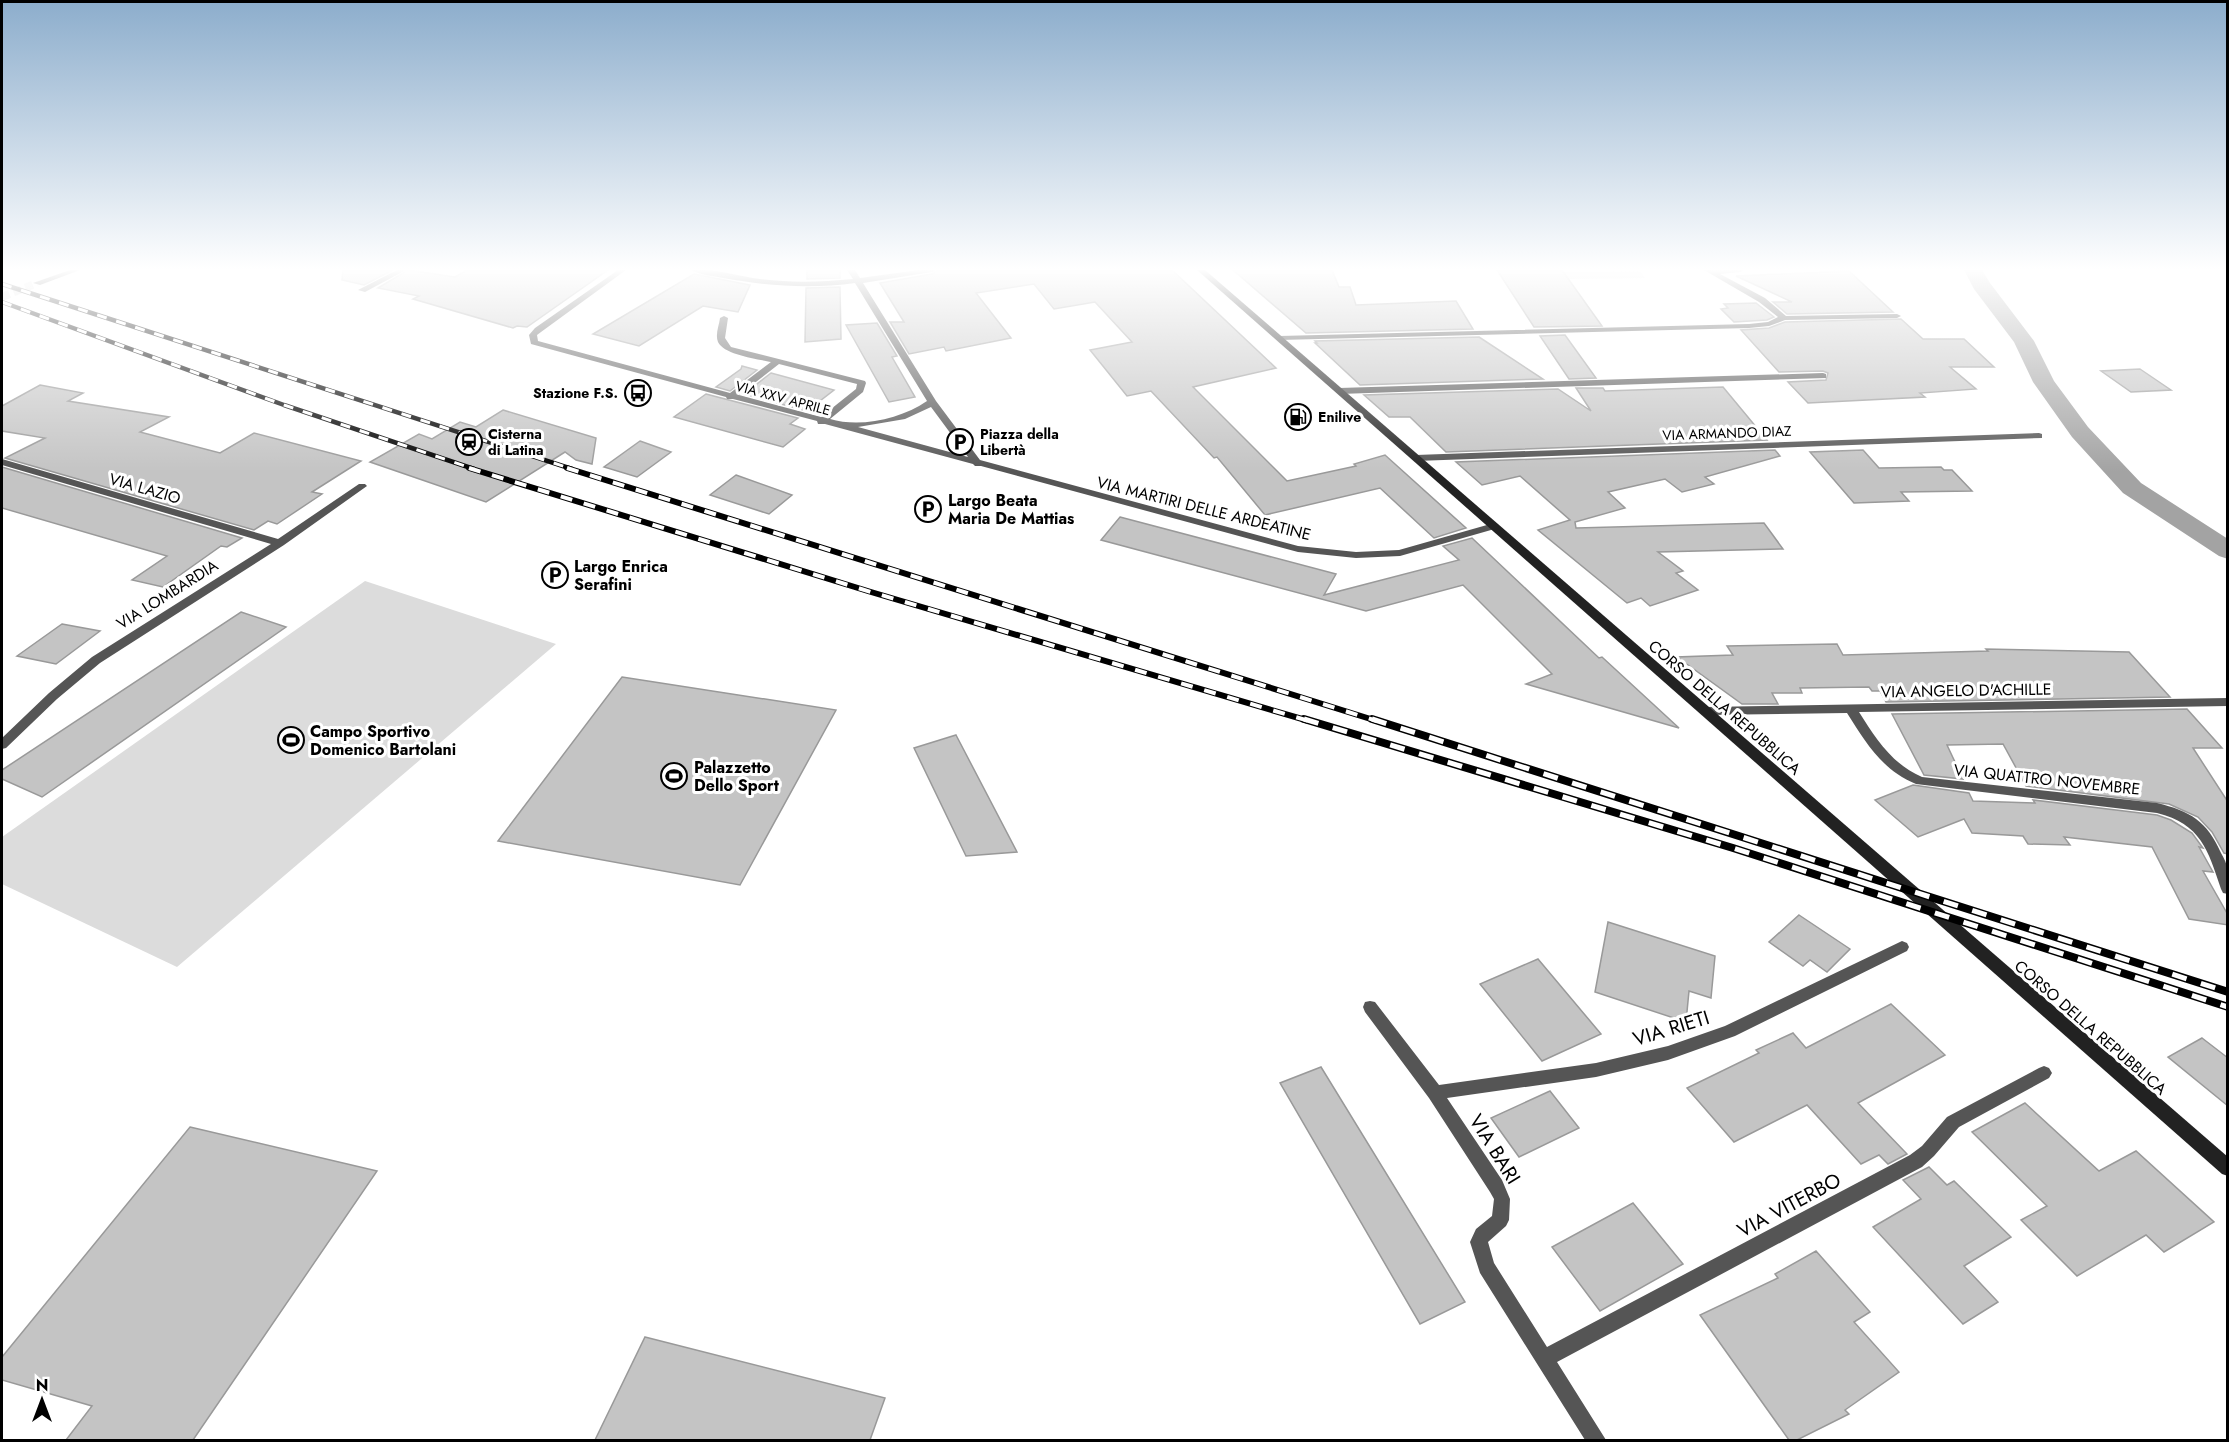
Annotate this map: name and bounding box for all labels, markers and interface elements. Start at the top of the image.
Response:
street label: VIA XXV APRILE [733,376,833,420]
bus stop icon: Stazione F.S. [623,378,653,408]
place label: Stazione F.S. [533,383,618,403]
fuel station icon: Enilive [1283,402,1313,432]
place label: Enilive [1318,407,1361,427]
street label: VIA ARMANDO DIAZ [1662,421,1792,445]
place label: Cisterna di Latina [488,424,544,460]
place label: Piazza della Libertà [980,424,1059,460]
station icon: Cisterna di Latina [454,427,484,457]
parking icon: Piazza della Libertà [945,427,975,457]
street label: VIA LAZIO [106,467,183,510]
street label: VIA MARTIRI DELLE ARDEATINE [1094,471,1314,546]
place label: Largo Beata Maria De Mattias [948,489,1074,530]
parking icon: Largo Beata Maria De Mattias [913,494,943,524]
street label: VIA LOMBARDIA [112,554,223,635]
place label: Largo Enrica Serafini [574,555,668,596]
parking icon: Largo Enrica Serafini [540,560,570,590]
street label: CORSO DELLA REPUBBLICA [1643,635,1806,780]
street label: VIA ANGELO D'ACHILLE [1880,678,2052,703]
place label: Campo Sportivo Domenico Bartolani [310,720,456,761]
sports icon: Campo Sportivo Domenico Bartolani [276,725,306,755]
place label: Palazzetto Dello Sport [694,756,780,797]
street label: VIA QUATTRO NOVEMBRE [1953,758,2141,801]
sports icon: Palazzetto Dello Sport [659,761,689,791]
street label: CORSO DELLA REPUBBLICA [2009,955,2172,1100]
street label: VIA RIETI [1629,1003,1713,1054]
street label: VIA BARI [1462,1109,1527,1190]
street label: VIA VITERBO [1732,1166,1846,1245]
north arrow [12,1370,72,1430]
text: N [36,1374,48,1397]

